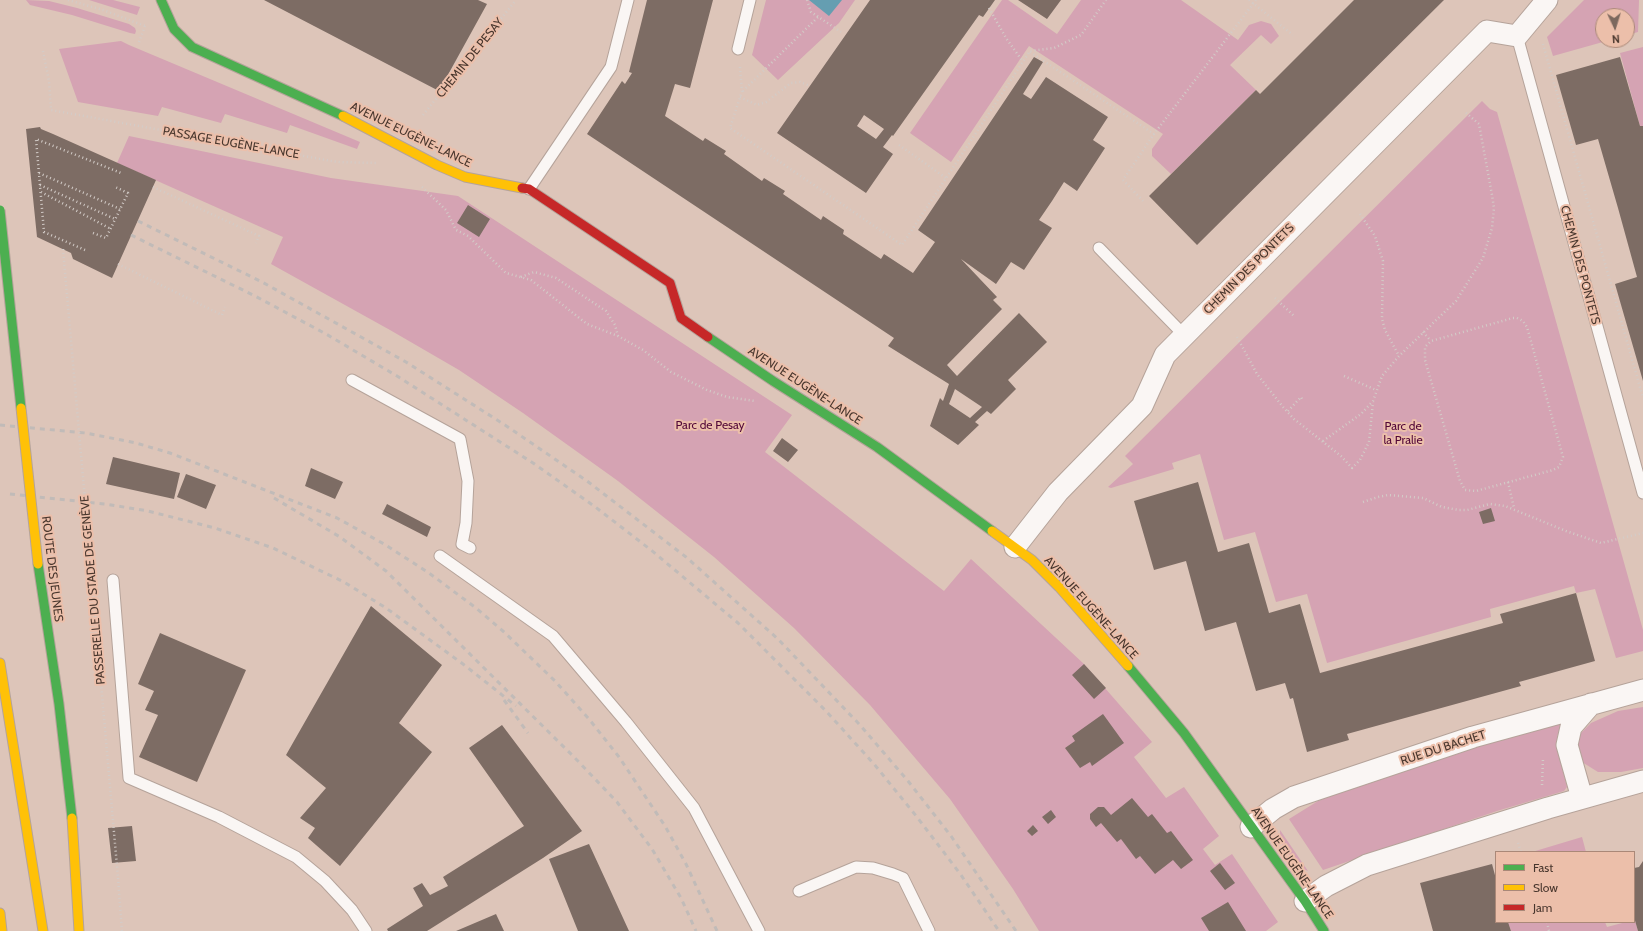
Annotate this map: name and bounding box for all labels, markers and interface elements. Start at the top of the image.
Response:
north arrow [1595,8,1635,48]
street label: CHEMIN DE PESAY [433,15,507,101]
text: N [1611,32,1620,46]
street label: AVENUE EUGÈNE-LANCE [348,99,474,171]
street label: PASSAGE EUGÈNE-LANCE [162,124,300,162]
street label: CHEMIN DES PONTETS [1557,204,1603,326]
street label: CHEMIN DES PONTETS [1201,221,1297,317]
street label: AVENUE EUGÈNE-LANCE [745,344,865,428]
park label: Parc de Pesay [675,418,745,432]
park label: Parc de la Pralie [1383,419,1423,447]
street label: PASSERELLE DU STADE DE GENÈVE [78,495,108,685]
street label: ROUTE DES JEUNES [38,515,66,623]
street label: AVENUE EUGÈNE-LANCE [1041,554,1141,662]
street label: RUE DU BACHET [1399,727,1487,769]
street label: AVENUE EUGÈNE-LANCE [1248,804,1336,922]
legend [1495,851,1635,923]
text: Fast [1533,860,1553,875]
text: Slow [1533,880,1558,895]
text: Jam [1533,900,1552,915]

